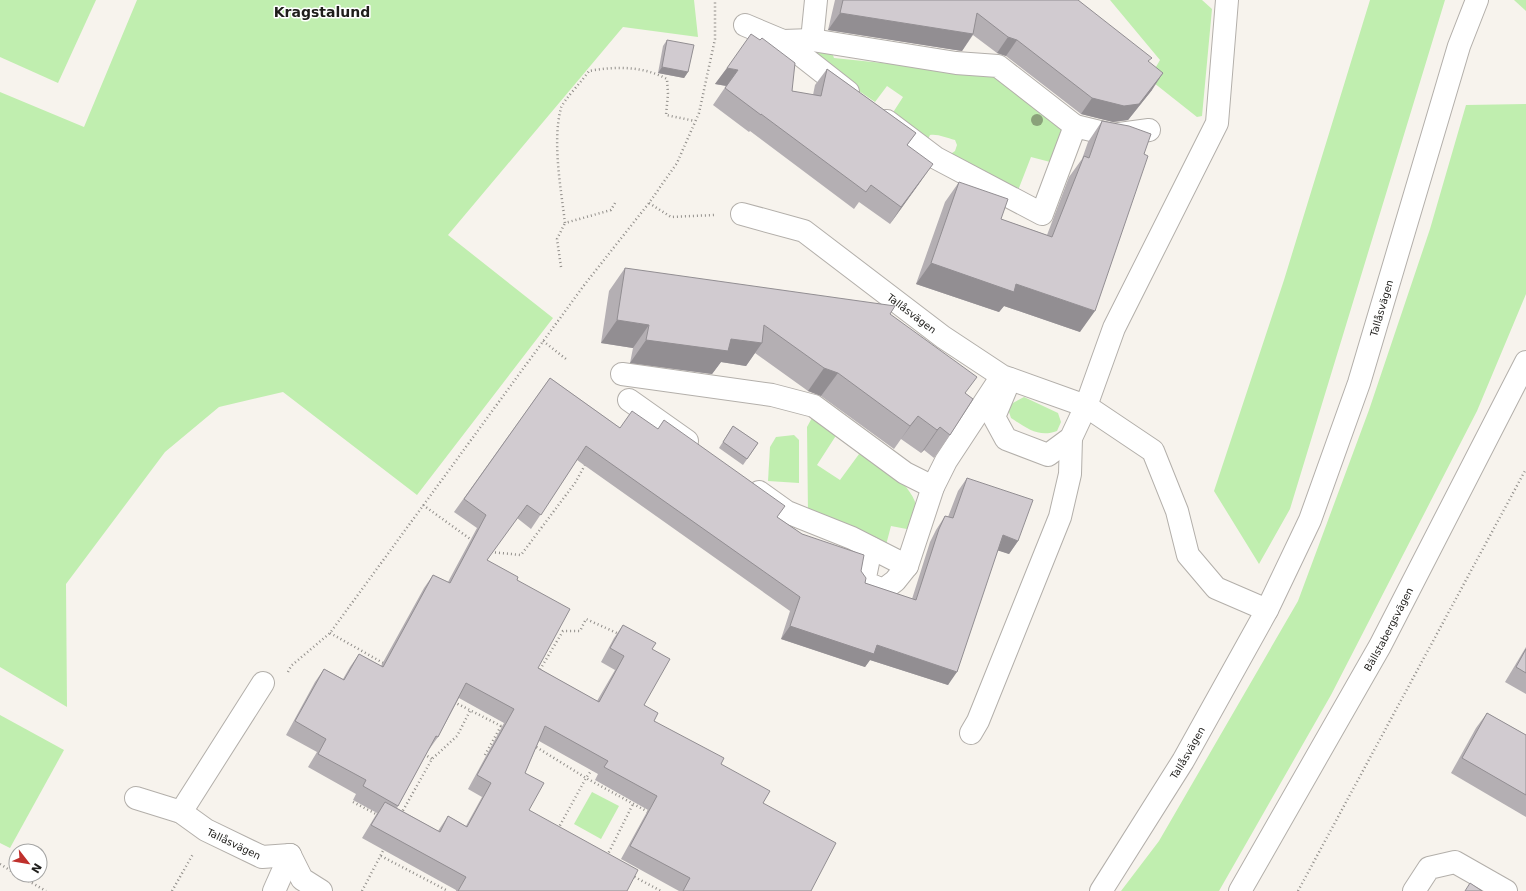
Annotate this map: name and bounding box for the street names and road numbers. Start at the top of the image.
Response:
street label: Tallåsvägen [1367,278,1395,339]
street label: Tallåsvägen [885,291,938,335]
street label: Bällstabergsvägen [1362,585,1415,673]
street label: Tallåsvägen [1167,725,1207,782]
street label: Tallåsvägen [204,825,263,861]

